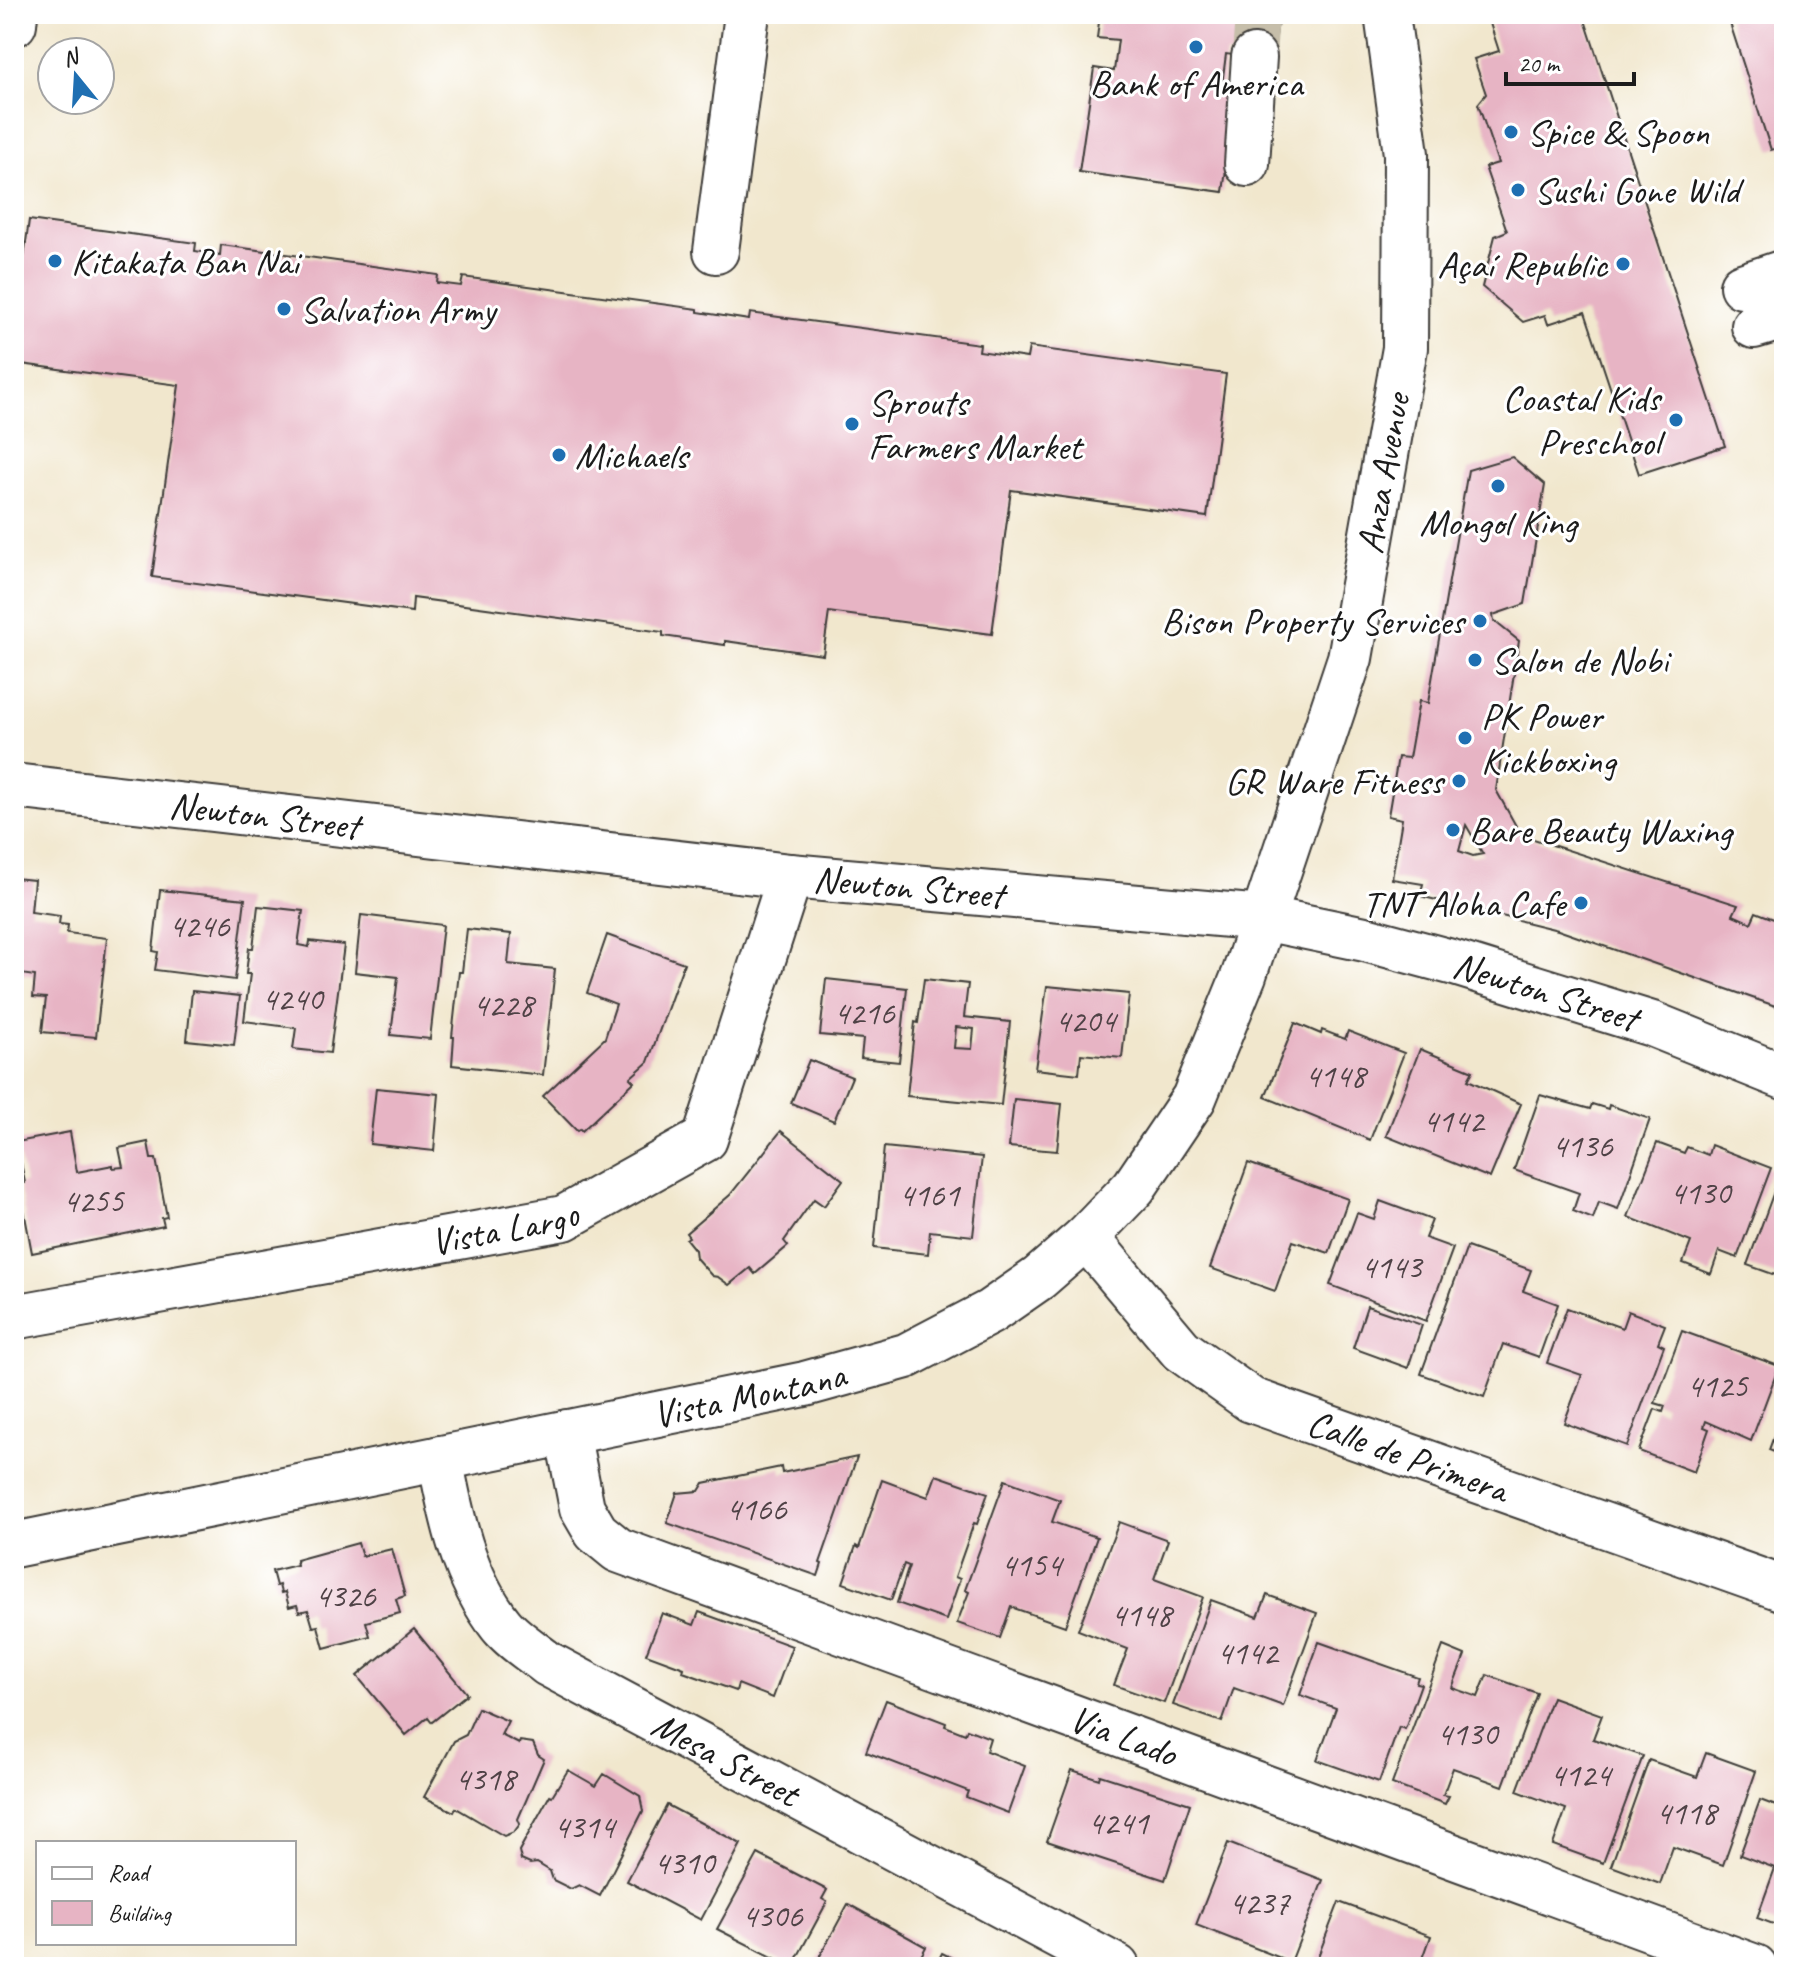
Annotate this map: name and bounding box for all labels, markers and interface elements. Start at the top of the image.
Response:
north arrow [36,36,116,116]
scale bar [1506,36,1634,86]
marker: Bank of America [1187,38,1205,56]
text: N [59,41,84,73]
text: 20 m [1518,49,1561,79]
place label: Bank of America [1089,60,1305,107]
place label: Spice & Spoon [1527,109,1710,156]
marker: Spice & Spoon [1502,123,1520,141]
place label: Sushi Gone Wild [1534,167,1745,214]
marker: Sushi Gone Wild [1509,181,1527,199]
place label: Kitakata Ban Nai [71,238,302,285]
place label: Açaí Republic [1437,241,1610,288]
marker: Kitakata Ban Nai [46,252,64,270]
marker: Açaí Republic [1614,255,1632,273]
place label: Salvation Army [300,286,498,333]
marker: Salvation Army [275,300,293,318]
place label: Coastal Kids Preschool [1502,375,1667,466]
place label: Sprouts Farmers Market [868,379,1085,470]
street label: Anza Avenue [1346,387,1421,557]
marker: Coastal Kids Preschool [1667,411,1685,429]
marker: Sprouts Farmers Market [843,415,861,433]
place label: Michaels [575,432,692,479]
marker: Michaels [550,446,568,464]
marker: Mongol King [1489,477,1507,495]
place label: Mongol King [1419,499,1579,546]
place label: Bison Property Services [1161,598,1467,645]
marker: Bison Property Services [1471,612,1489,630]
place label: Salon de Nobi [1491,637,1672,684]
marker: Salon de Nobi [1466,651,1484,669]
place label: PK Power Kickboxing [1481,693,1618,784]
marker: PK Power Kickboxing [1456,729,1474,747]
place label: GR Ware Fitness [1225,758,1446,805]
marker: GR Ware Fitness [1450,772,1468,790]
street label: Newton Street [167,781,367,850]
place label: Bare Beauty Waxing [1469,807,1734,854]
marker: Bare Beauty Waxing [1444,821,1462,839]
street label: Newton Street [811,855,1011,919]
place label: TNT Aloha Cafe [1362,880,1568,927]
marker: TNT Aloha Cafe [1572,894,1590,912]
house number: 4246 [168,904,231,947]
street label: Newton Street [1447,941,1648,1044]
house number: 4240 [261,977,325,1020]
house number: 4228 [472,983,537,1026]
house number: 4216 [833,991,896,1034]
house number: 4204 [1054,999,1119,1042]
house number: 4148 [1304,1054,1369,1097]
house number: 4142 [1422,1099,1486,1142]
house number: 4136 [1551,1124,1614,1167]
house number: 4130 [1669,1171,1733,1214]
house number: 4161 [898,1173,961,1216]
house number: 4255 [62,1179,125,1222]
street label: Vista Largo [427,1190,590,1266]
house number: 4143 [1360,1245,1424,1288]
street label: Vista Montana [649,1350,853,1438]
house number: 4125 [1686,1364,1749,1407]
street label: Calle de Primera [1301,1399,1517,1514]
house number: 4166 [725,1487,788,1530]
house number: 4154 [1000,1543,1065,1586]
house number: 4326 [314,1574,377,1617]
house number: 4148 [1110,1593,1175,1636]
house number: 4142 [1216,1631,1280,1674]
street label: Via Lado [1063,1695,1186,1778]
street label: Mesa Street [644,1701,810,1819]
house number: 4130 [1436,1712,1500,1755]
house number: 4124 [1549,1753,1614,1796]
house number: 4318 [454,1757,519,1800]
house number: 4118 [1655,1791,1720,1834]
house number: 4241 [1087,1801,1150,1844]
house number: 4314 [553,1805,618,1848]
legend [36,1841,296,1945]
house number: 4310 [653,1841,717,1884]
text: Road [108,1858,152,1888]
house number: 4237 [1228,1881,1291,1924]
house number: 4306 [741,1894,804,1937]
text: Building [108,1898,173,1928]

